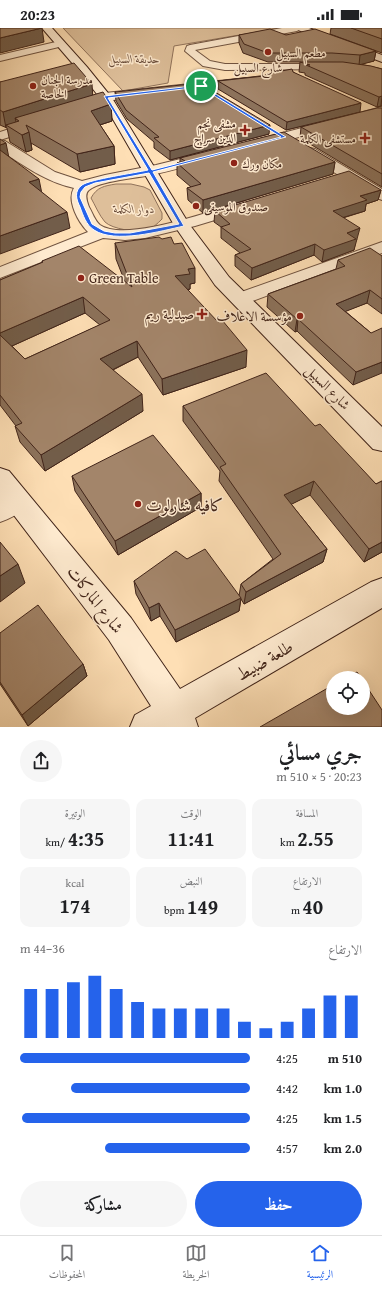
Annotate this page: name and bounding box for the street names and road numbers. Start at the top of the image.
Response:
street label: شارع السبيل [234,59,282,79]
street label: شارع السبيل [299,360,355,416]
street label: شارع الماركات [60,560,131,639]
street label: طلعة ضبيط [231,634,297,686]

